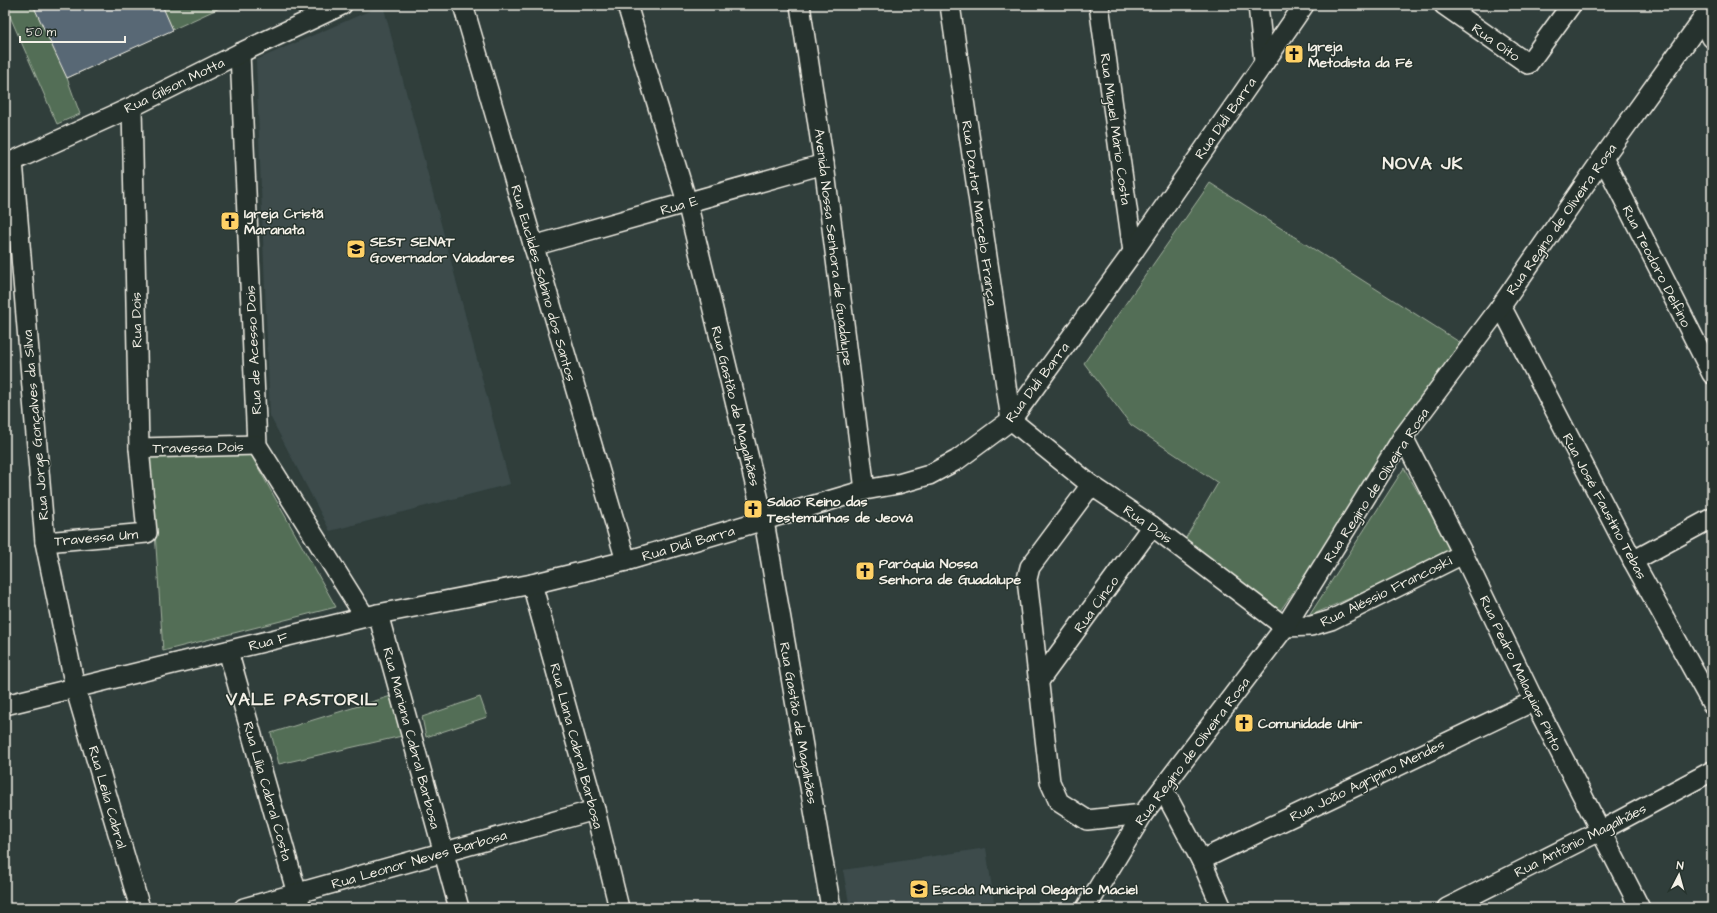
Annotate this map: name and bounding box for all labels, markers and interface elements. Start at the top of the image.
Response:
scale bar [20,18,125,44]
street label: Rua Oito [1467,19,1524,67]
text: 50 m [26,24,57,41]
place label: Igreja Metodista da Fé [1308,37,1413,73]
church icon: Igreja Metodista da Fé [1283,43,1305,65]
street label: Rua Miguel Mário Costa [1094,52,1136,206]
street label: Rua Gilson Motta [121,53,228,119]
street label: Rua Didi Barra [1190,74,1261,163]
street label: Rua Doutor Marcelo França [956,119,1002,307]
street label: Avenida Nossa Senhora de Guadalupe [809,128,858,367]
street label: Rua Regino de Oliveira Rosa [1502,140,1622,299]
district label: NOVA JK [1383,151,1463,176]
street label: Rua Euclides Sabino dos Santos [505,183,581,384]
street label: Rua E [658,191,701,221]
street label: Rua Teodoro Delfino [1617,202,1696,331]
place label: Igreja Cristã Maranata [244,204,324,240]
church icon: Igreja Cristã Maranata [219,210,241,232]
place label: SEST SENAT Governador Valadares [369,232,514,268]
school or university icon: SEST SENAT Governador Valadares [345,238,367,260]
street label: Rua de Acesso Dois [241,285,267,415]
street label: Rua Dois [127,292,147,348]
street label: Rua Gastão de Magalhães [705,324,765,488]
street label: Rua Jorge Gonçalves da Silva [18,329,54,521]
street label: Rua Didi Barra [1001,338,1075,427]
street label: Rua Regino de Oliveira Rosa [1319,404,1434,567]
street label: Rua José Faustino Tebas [1557,430,1651,583]
street label: Travessa Dois [152,437,244,459]
place label: Salao Reino das Testemunhas de Jeová [766,492,914,528]
church icon: Salao Reino das Testemunhas de Jeová [742,498,764,520]
street label: Rua Dois [1119,501,1176,549]
street label: Rua Didi Barra [640,521,737,567]
street label: Travessa Um [53,524,139,552]
street label: Rua Aléssio Francoski [1317,551,1456,633]
place label: Paróquia Nossa Senhora de Guadalupe [878,554,1022,590]
church icon: Paróquia Nossa Senhora de Guadalupe [854,560,876,582]
street label: Rua Cinco [1069,572,1124,637]
street label: Rua Pedro Malaquias Pinto [1474,592,1567,755]
street label: Rua F [247,627,290,656]
street label: Rua Gastão de Magalhães [774,641,822,806]
street label: Rua Mariana Cabral Barbosa [377,645,445,831]
street label: Rua Liana Cabral Barbosa [544,661,608,831]
street label: Rua Regino de Oliveira Rosa [1130,673,1255,830]
district label: VALE PASTORIL [225,687,378,712]
church icon: Comunidade Unir [1233,712,1255,734]
place label: Comunidade Unir [1258,714,1363,734]
street label: Rua Lília Cabral Costa [238,719,296,863]
street label: Rua João Agripino Mendes [1287,735,1448,827]
street label: Rua Leila Cabral [83,744,131,851]
street label: Rua Antônio Magalhães [1511,799,1650,883]
street label: Rua Leonor Neves Barbosa [329,825,509,895]
north arrow [1659,855,1699,895]
text: N [1676,858,1684,873]
school or university icon: Escola Municipal Olegário Maciel [908,878,930,900]
place label: Escola Municipal Olegário Maciel [933,880,1139,901]

